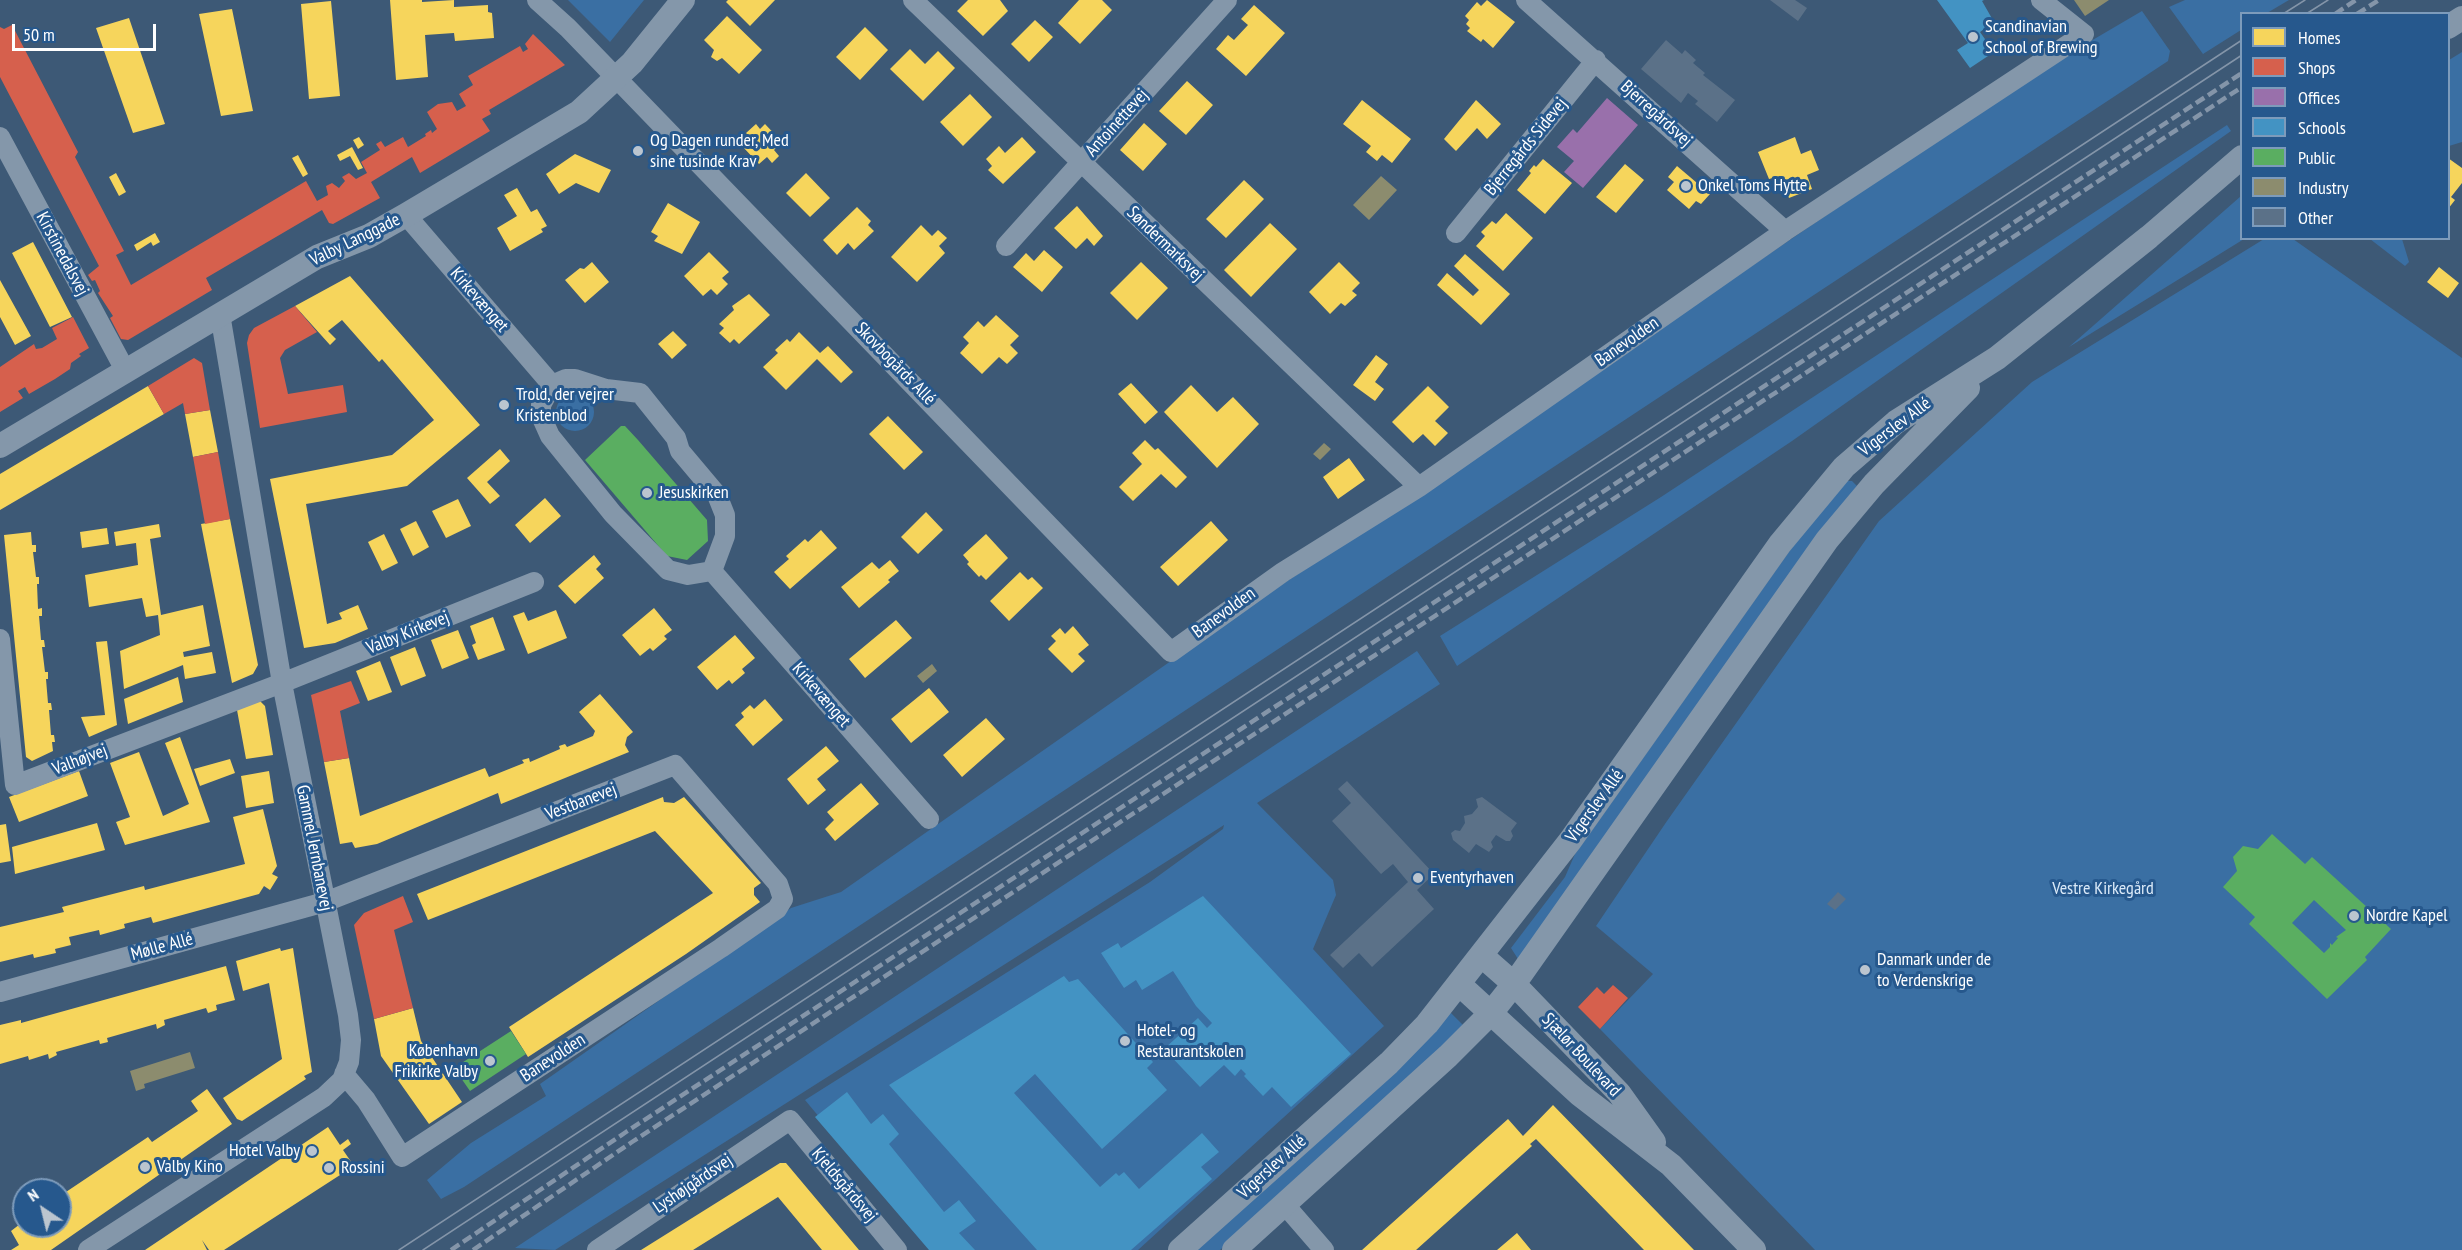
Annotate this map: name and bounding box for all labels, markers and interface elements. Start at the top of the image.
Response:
scale bar [15,12,159,50]
legend [2240,12,2450,240]
place label: Scandinavian School of Brewing [1985,16,2098,58]
text: 50 m [23,23,55,46]
text: Homes [2298,26,2341,49]
marker: Scandinavian School of Brewing [1966,30,1980,44]
text: Shops [2298,56,2335,79]
street label: Bjerregårdsvej [1616,76,1696,152]
street label: Antoinettevej [1081,85,1153,161]
text: Offices [2298,86,2340,109]
street label: Bjerregårds Sidevej [1480,94,1572,200]
text: Schools [2298,116,2346,139]
place label: Og Dagen runder, Med sine tusinde Krav [650,130,789,172]
marker: Og Dagen runder, Med sine tusinde Krav [631,144,645,158]
text: Public [2298,146,2336,169]
place label: Onkel Toms Hytte [1698,175,1807,197]
text: Industry [2298,176,2348,199]
marker: Onkel Toms Hytte [1679,179,1693,193]
street label: Søndermarksvej [1122,202,1208,286]
text: Other [2298,206,2333,229]
street label: Kirstinedalsvej [31,209,93,299]
street label: Valby Langgade [306,209,404,271]
street label: Kirkevænget [445,263,513,337]
street label: Banevolden [1591,312,1663,372]
street label: Skovbogårds Allé [850,318,940,410]
place label: Trold, der vejrer Kristenblod [516,384,614,426]
street label: Vigerslev Allé [1855,393,1935,461]
marker: Trold, der vejrer Kristenblod [497,398,511,412]
place label: Jesuskirken [659,482,729,504]
marker: Jesuskirken [640,486,654,500]
street label: Banevolden [1188,583,1260,643]
street label: Valby Kirkevej [364,607,452,659]
street label: Kirkevænget [787,658,855,732]
street label: Valhøjvej [50,740,110,780]
street label: Vigerslev Allé [1561,765,1629,847]
street label: Vestbanevej [542,779,620,825]
street label: Gammel Jernbanevej [291,783,337,913]
place label: Eventyrhaven [1430,867,1514,889]
marker: Eventyrhaven [1411,871,1425,885]
park label: Vestre Kirkegård [2052,878,2154,900]
place label: Nordre Kapel [2366,905,2448,927]
marker: Nordre Kapel [2347,909,2361,923]
street label: Mølle Allé [129,928,195,966]
place label: Danmark under de to Verdenskrige [1877,949,1991,992]
marker: Danmark under de to Verdenskrige [1858,963,1872,977]
street label: Sjælør Boulevard [1537,1009,1625,1101]
place label: Hotel- og Restaurantskolen [1137,1020,1244,1062]
street label: Banevolden [517,1029,589,1087]
marker: Hotel- og Restaurantskolen [1118,1034,1132,1048]
place label: København Frikirke Valby [394,1040,478,1082]
marker: København Frikirke Valby [483,1054,497,1068]
street label: Vigerslev Allé [1233,1131,1311,1203]
place label: Hotel Valby [229,1140,300,1162]
street label: Kjeldsgårdsvej [807,1143,881,1227]
marker: Hotel Valby [305,1144,319,1158]
street label: Lyshøjgårdsvej [649,1150,737,1218]
place label: Valby Kino [157,1156,223,1178]
place label: Rossini [341,1157,385,1179]
marker: Valby Kino [138,1160,152,1174]
marker: Rossini [322,1161,336,1175]
north arrow [12,1178,72,1238]
text: N [24,1184,42,1206]

